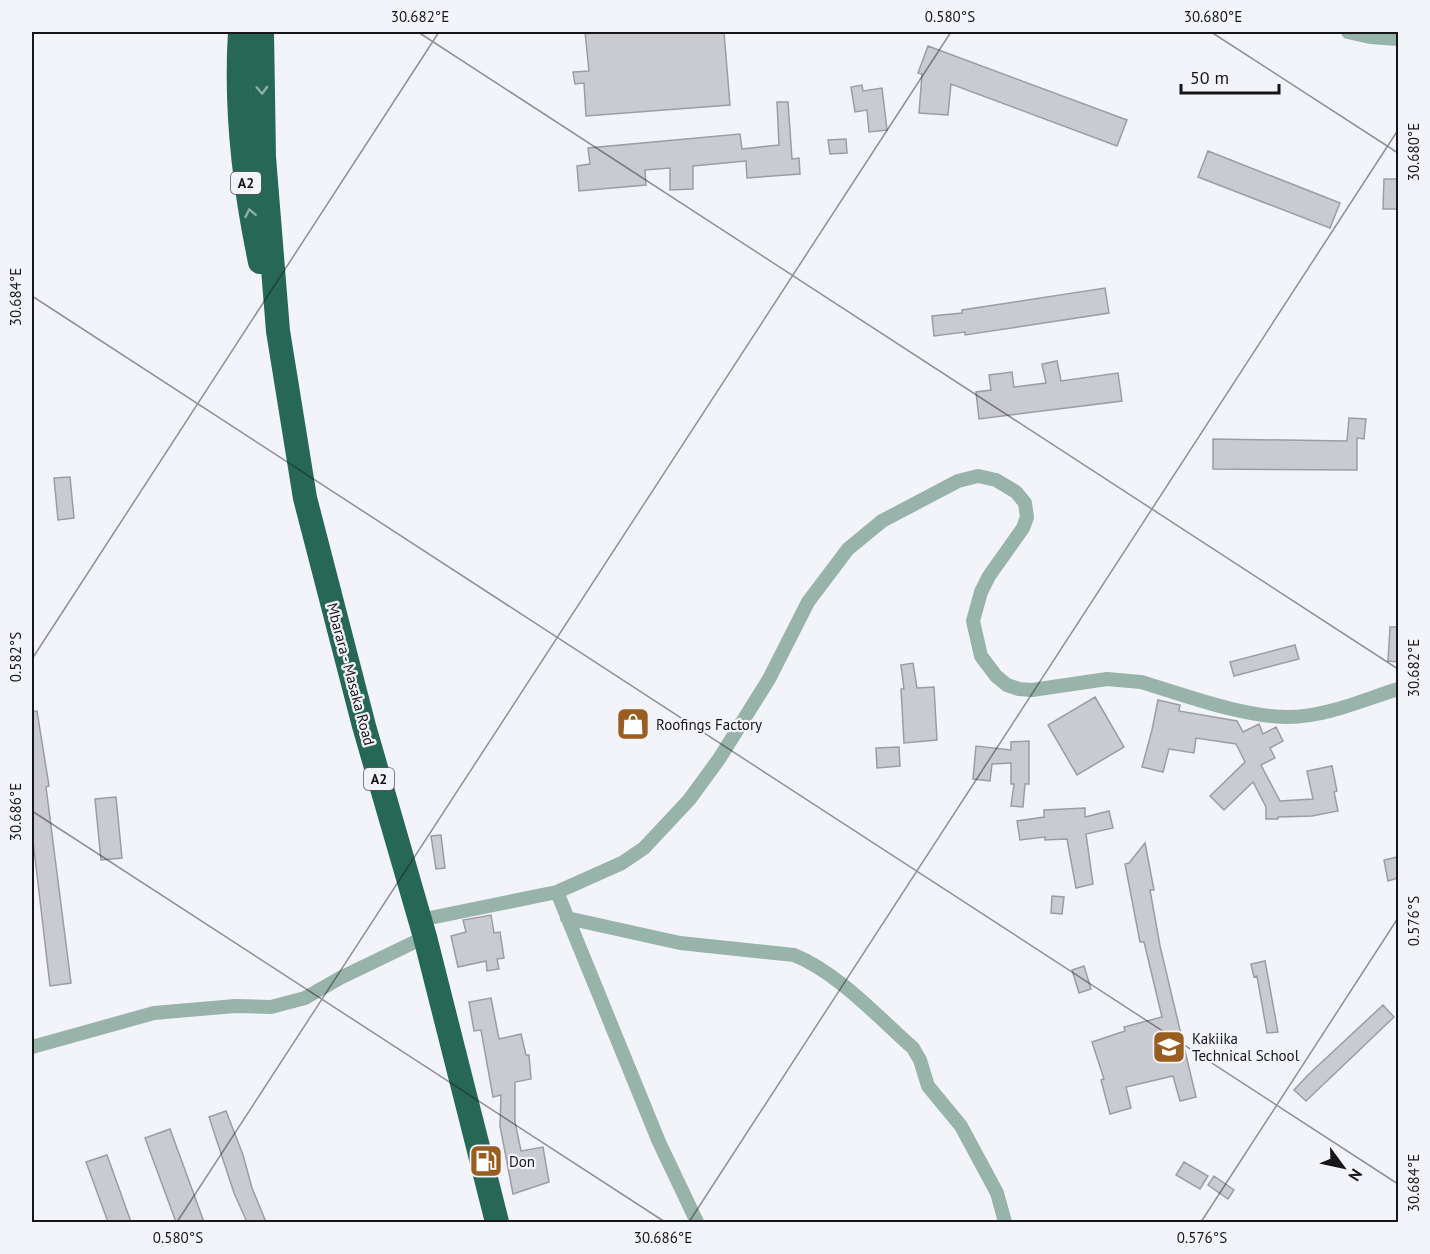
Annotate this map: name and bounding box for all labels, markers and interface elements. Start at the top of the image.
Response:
text: 30.682°E [391,7,449,26]
text: 0.580°S [925,7,975,26]
text: 30.680°E [1184,7,1242,26]
scale bar [1181,57,1278,95]
text: 50 m [1190,66,1229,89]
one-way arrow [256,85,269,94]
text: 30.680°E [1404,123,1423,181]
road number: A2 [231,172,261,194]
one-way arrow [244,209,257,219]
text: 30.684°E [6,268,25,326]
street label: Mbarara - Masaka Road [323,601,379,747]
text: 0.582°S [6,632,25,682]
text: 30.682°E [1404,639,1423,697]
shop icon: Roofings Factory [615,706,651,742]
place label: Roofings Factory [656,715,762,734]
road number: A2 [364,768,394,790]
text: 30.686°E [6,783,25,841]
text: 0.576°S [1404,896,1423,946]
school or university icon: Kakiika Technical School [1151,1029,1187,1065]
place label: Kakiika Technical School [1192,1029,1300,1065]
north arrow [1313,1137,1373,1197]
fuel station icon: Don [468,1143,504,1179]
place label: Don [509,1152,535,1171]
text: 30.684°E [1404,1154,1423,1212]
text: N [1344,1165,1367,1185]
text: 0.580°S [153,1228,203,1247]
text: 30.686°E [634,1228,692,1247]
text: 0.576°S [1177,1228,1227,1247]

